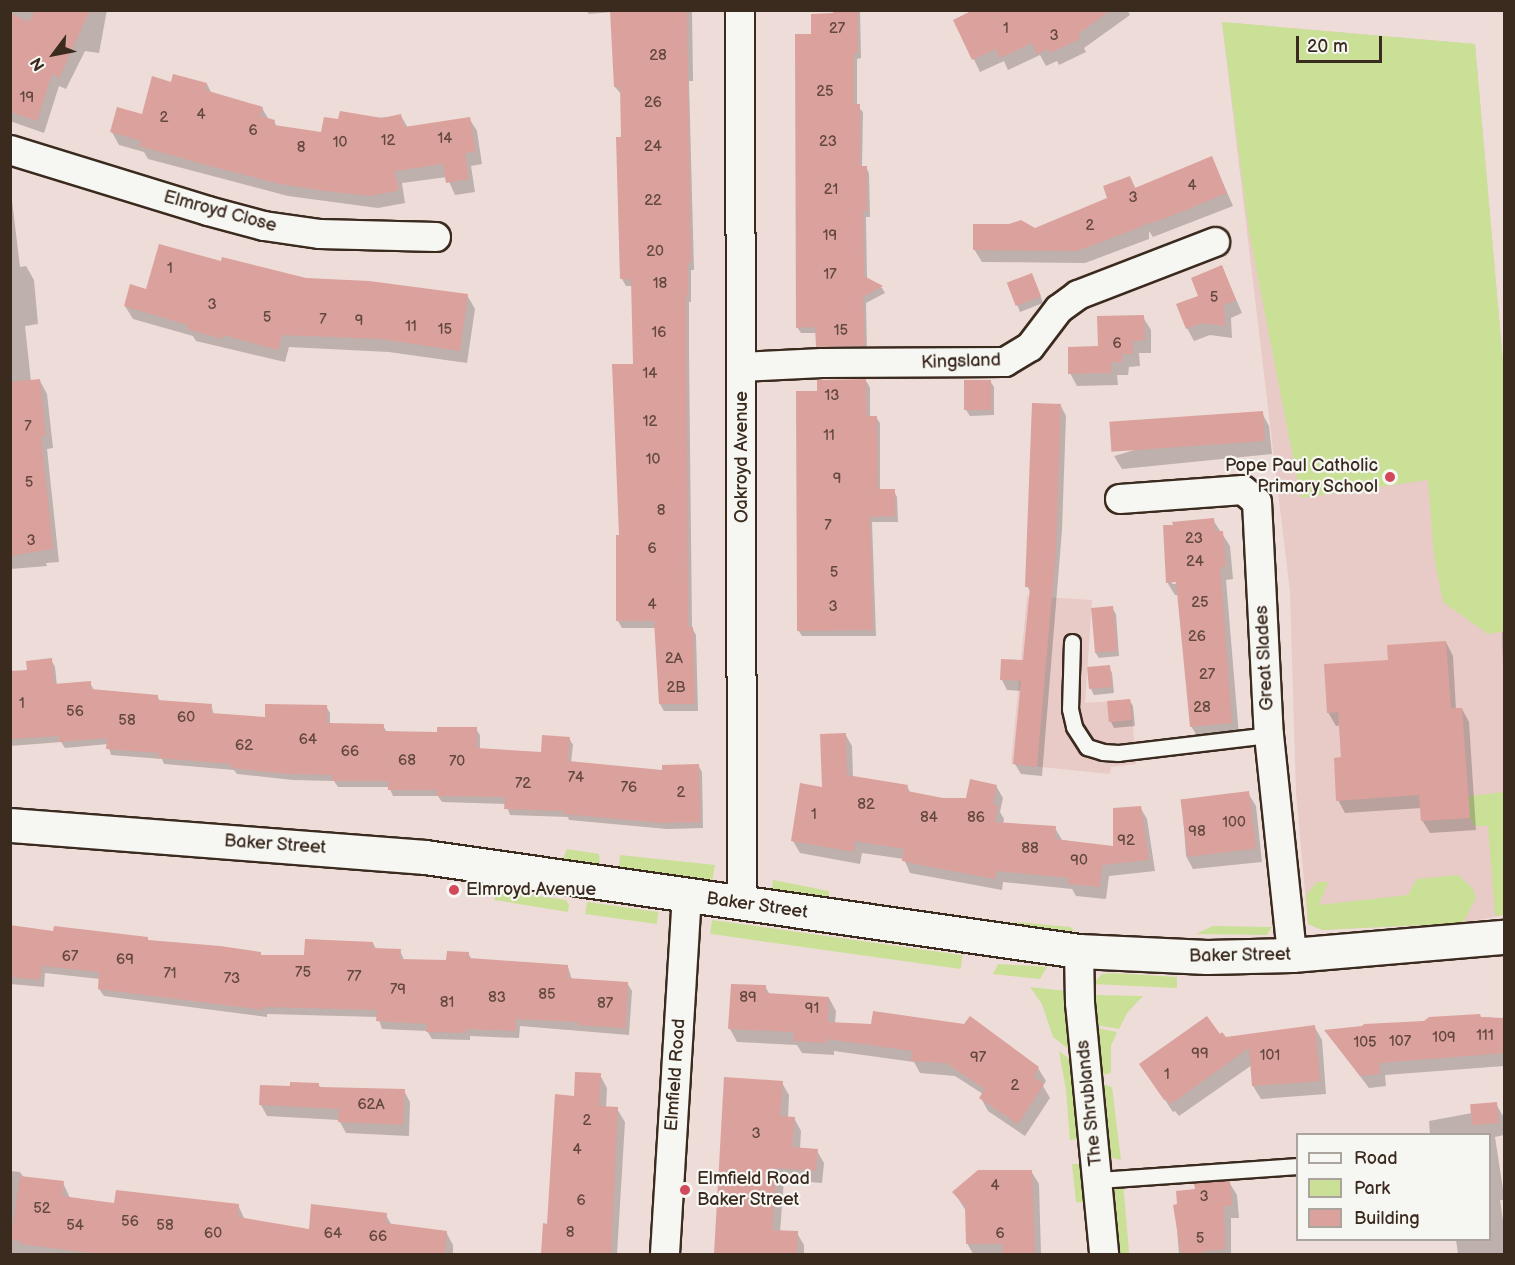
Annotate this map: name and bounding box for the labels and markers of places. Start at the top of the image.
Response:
place label: Pope Paul Catholic Primary School [1225,456,1378,498]
marker: Pope Paul Catholic Primary School [1383,470,1397,484]
place label: Elmroyd Avenue [466,879,596,901]
marker: Elmroyd Avenue [447,883,461,897]
place label: Elmfield Road Baker Street [697,1169,810,1212]
marker: Elmfield Road Baker Street [678,1183,692,1197]

